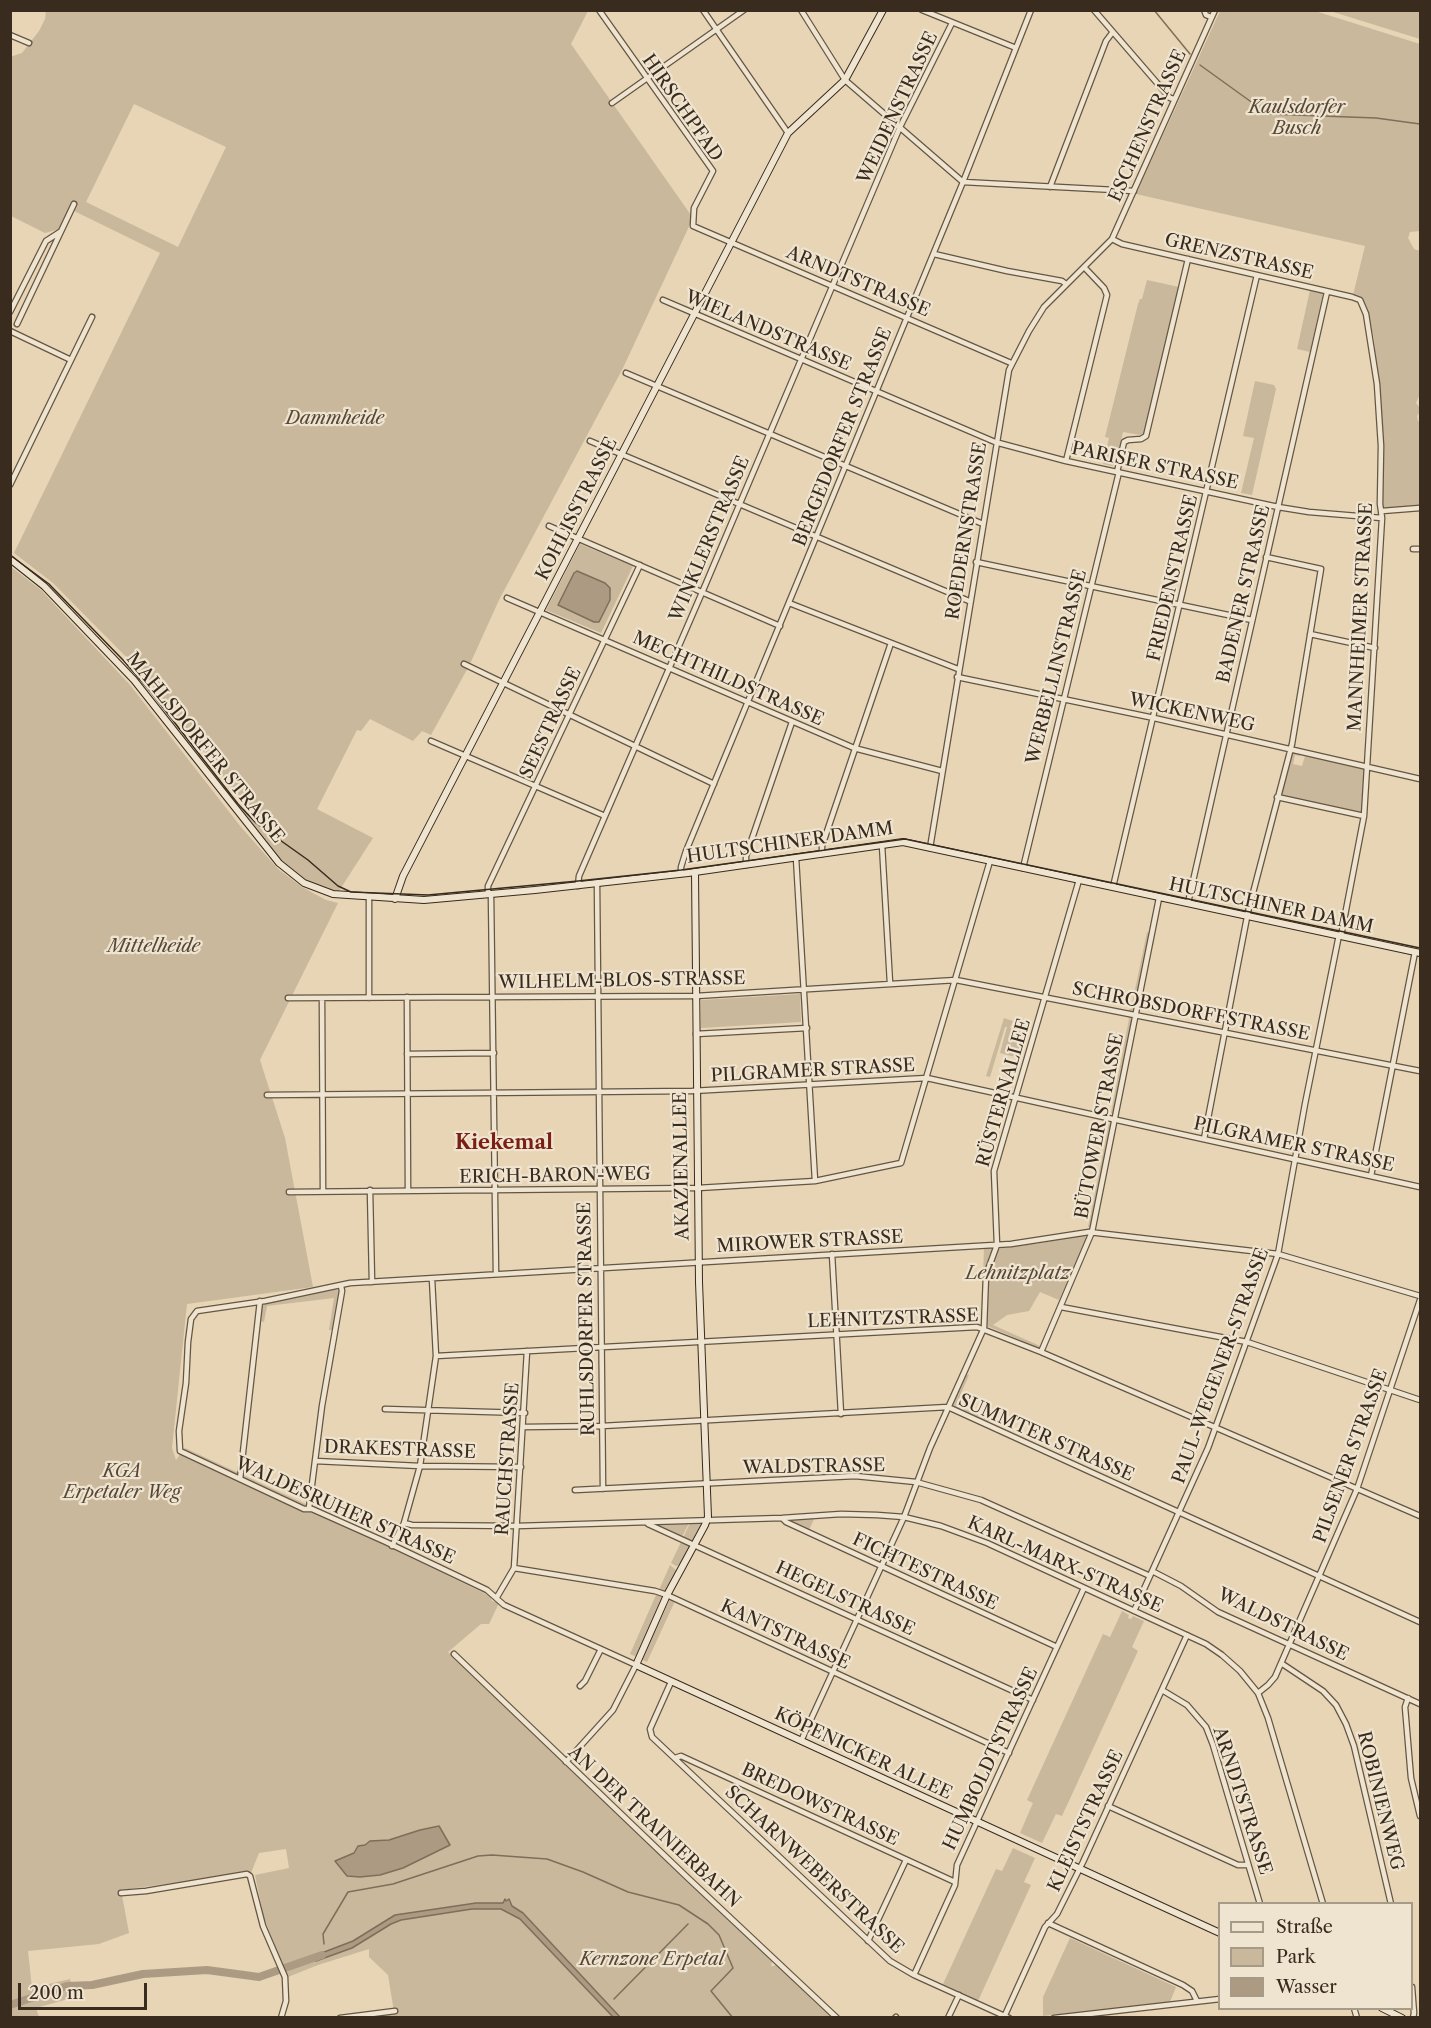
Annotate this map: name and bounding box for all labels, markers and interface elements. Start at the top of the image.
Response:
street label: WEIDENSTRASSE [853,29,943,187]
street label: ESCHENSTRASSE [1105,46,1191,206]
street label: HIRSCHPFAD [637,50,727,166]
park label: Kaulsdorfer Busch [1249,97,1345,140]
street label: GRENZSTRASSE [1163,229,1315,285]
street label: ARNDTSTRASSE [783,242,933,322]
street label: WIELANDSTRASSE [682,286,854,376]
street label: BERGEDORFER STRASSE [789,324,897,550]
park label: Dammheide [286,408,384,430]
street label: KOHLISSTRASSE [532,434,622,584]
street label: PARISER STRASSE [1070,438,1240,494]
street label: ROEDERNSTRASSE [942,441,992,621]
street label: WINKLERSTRASSE [665,453,755,625]
street label: FRIEDENSTRASSE [1143,493,1203,663]
street label: MANNHEIMER STRASSE [1344,502,1378,732]
street label: BADENER STRASSE [1213,503,1275,685]
street label: WERBELLINSTRASSE [1022,567,1092,767]
street label: MECHTHILDSTRASSE [629,627,827,731]
street label: MAHLSDORFER STRASSE [121,648,289,848]
street label: SEESTRASSE [516,664,586,782]
street label: WICKENWEG [1127,689,1257,737]
street label: HULTSCHINER DAMM [685,818,895,868]
street label: HULTSCHINER DAMM [1167,874,1375,938]
park label: Mittelheide [108,936,200,958]
street label: WILHELM-BLOS-STRASSE [498,968,746,994]
street label: SCHROBSDORFFSTRASSE [1070,978,1312,1046]
street label: RÜSTERNALLEE [973,1016,1035,1170]
street label: BÜTOWER STRASSE [1071,1031,1129,1221]
street label: PILGRAMER STRASSE [710,1055,916,1087]
street label: AKAZIENALLEE [670,1092,694,1240]
street label: PILGRAMER STRASSE [1192,1113,1396,1177]
district label: Kiekemal [455,1131,553,1155]
street label: ERICH-BARON-WEG [459,1164,651,1188]
street label: RUHLSDORFER STRASSE [574,1202,600,1436]
street label: MIROWER STRASSE [716,1226,904,1258]
street label: PAUL-WEGENER-STRASSE [1168,1245,1274,1487]
park label: Lehnitzplatz [966,1263,1070,1285]
street label: LEHNITZSTRASSE [807,1305,979,1333]
street label: PILSENER STRASSE [1309,1366,1393,1546]
street label: RAUCHSTRASSE [492,1382,524,1536]
street label: SUMMTER STRASSE [955,1390,1137,1486]
street label: DRAKESTRASSE [324,1437,476,1463]
street label: WALDESRUHER STRASSE [232,1453,458,1569]
street label: WALDSTRASSE [742,1455,886,1479]
park label: KGA Erpetaler Weg [63,1461,181,1504]
street label: KARL-MARX-STRASSE [964,1512,1166,1618]
street label: FICHTESTRASSE [849,1529,1001,1615]
street label: HEGELSTRASSE [772,1557,918,1641]
street label: WALDSTRASSE [1214,1584,1352,1666]
street label: KANTSTRASSE [717,1596,853,1674]
street label: HUMBOLDTSTRASSE [939,1664,1043,1854]
street label: KÖPENICKER ALLEE [771,1703,955,1805]
street label: ARNDTSTRASSE [1208,1724,1276,1878]
street label: ROBINIENWEG [1352,1729,1408,1873]
street label: AN DER TRAINIERBAHN [563,1742,745,1912]
street label: KLEISTSTRASSE [1044,1747,1128,1895]
street label: BREDOWSTRASSE [738,1759,902,1851]
street label: SCHARNWEBERSTRASSE [720,1782,908,1958]
legend [1218,1902,1413,2010]
text: Straße [1276,1916,1333,1938]
text: Park [1276,1946,1315,1968]
park label: Kernzone Erpetal [580,1949,724,1971]
scale bar [21,1971,150,2009]
text: Wasser [1276,1976,1337,1998]
text: 200 m [29,1982,84,2004]

